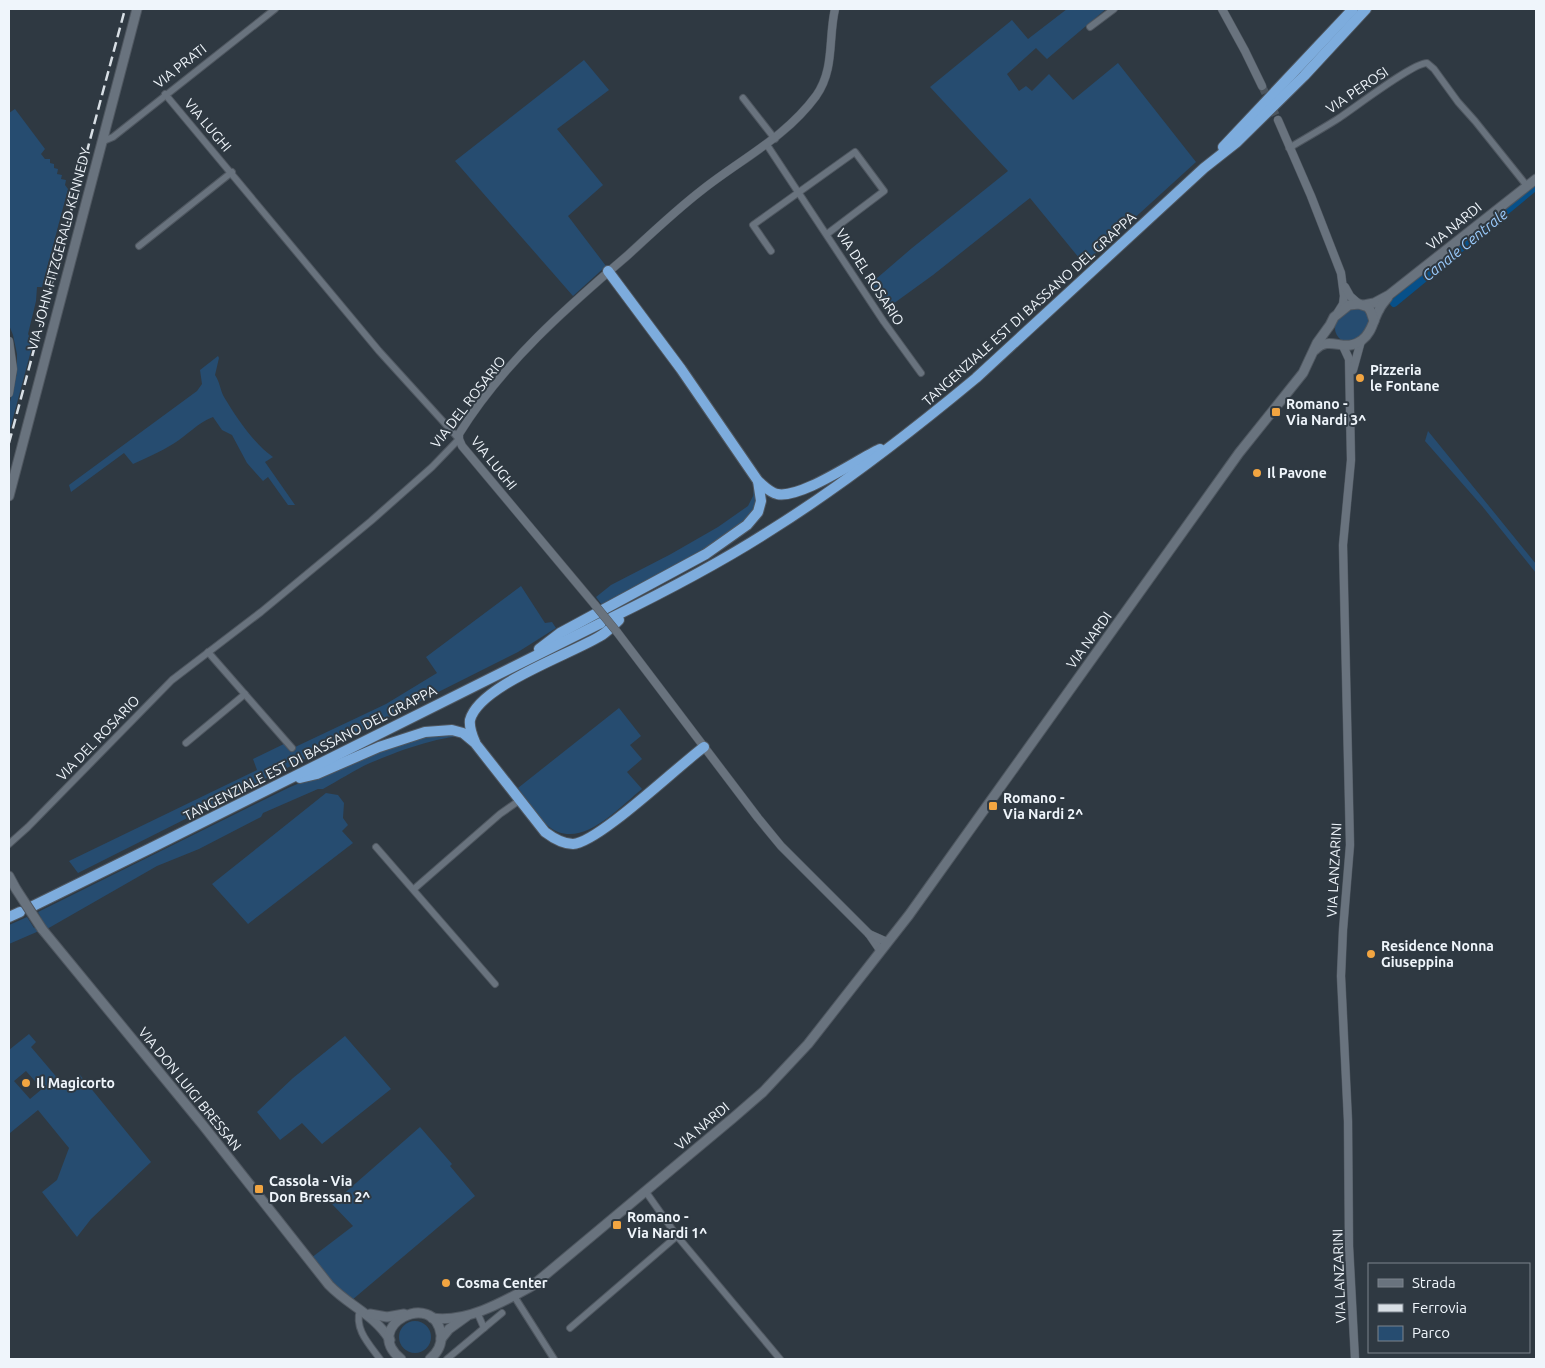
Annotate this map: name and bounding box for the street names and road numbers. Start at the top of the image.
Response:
street label: VIA PRATI [151,41,209,91]
street label: VIA PEROSI [1323,63,1391,117]
street label: VIA LUGHI [181,95,235,155]
street label: VIA JOHN FITZGERALD KENNEDY [24,146,94,352]
street label: VIA NARDI [1423,199,1485,253]
street label: TANGENZIALE EST DI BASSANO DEL GRAPPA [919,209,1139,409]
street label: VIA DEL ROSARIO [833,226,907,328]
street label: VIA DEL ROSARIO [427,353,509,451]
street label: VIA LUGHI [468,433,520,493]
street label: VIA NARDI [1063,609,1115,671]
street label: TANGENZIALE EST DI BASSANO DEL GRAPPA [181,682,439,824]
street label: VIA DEL ROSARIO [53,692,143,784]
street label: VIA LANZARINI [1324,822,1344,918]
street label: VIA DON LUIGI BRESSAN [135,1024,245,1154]
street label: VIA NARDI [672,1099,732,1153]
street label: VIA LANZARINI [1329,1228,1349,1324]

